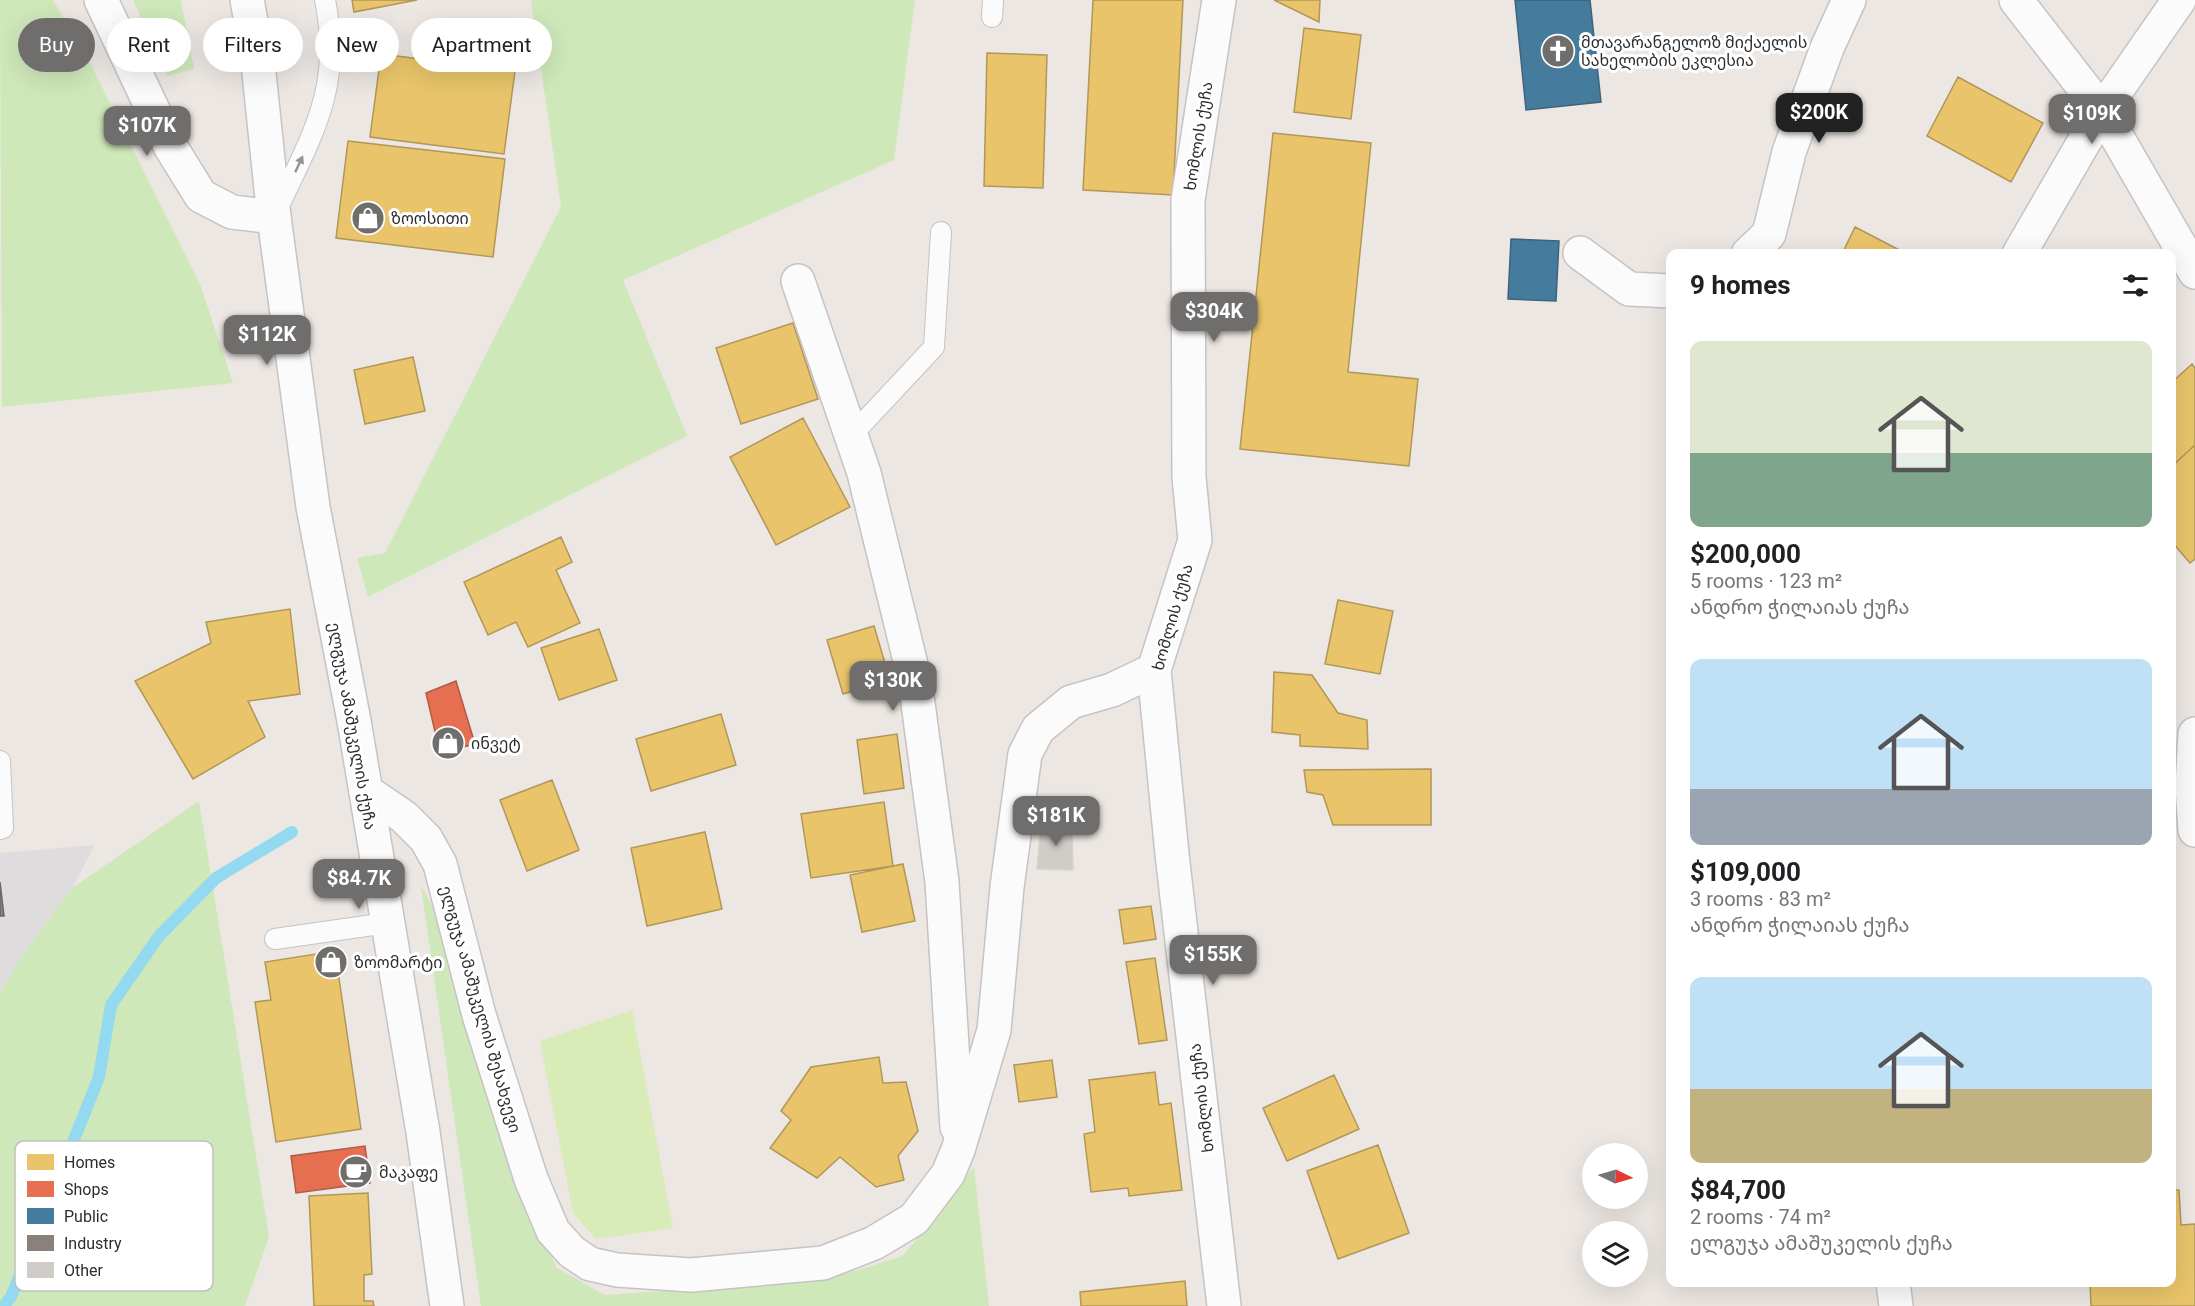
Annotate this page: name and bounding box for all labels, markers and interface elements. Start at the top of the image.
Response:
chip: Buy [18,18,95,72]
chip: Rent [107,18,191,72]
chip: Filters [203,18,303,72]
chip: New [315,18,399,72]
chip: Apartment [411,18,552,72]
church icon: მთავარანგელოზ მიქაელის სახელობის ეკლესია [1540,33,1576,69]
place label: მთავარანგელოზ მიქაელის სახელობის ეკლესია [1581,33,1807,71]
street label: ხომლის ქუჩა [1181,80,1217,192]
pin: $200K [1777,93,1861,144]
pin: $109K [2050,94,2134,145]
text: $200K [1790,100,1848,124]
text: $109K [2063,101,2121,125]
pin: $107K [105,106,189,157]
text: $107K [118,113,176,137]
one-way arrow [294,156,303,173]
shop icon: ზოოსითი [350,200,386,236]
place label: ზოოსითი [391,209,469,228]
icon: filters [2119,269,2152,302]
text: 9 homes [1690,270,1791,300]
pin: $304K [1172,292,1256,343]
text: $304K [1185,299,1243,323]
pin: $112K [225,315,309,366]
text: $112K [238,322,296,346]
icon: home [1867,380,1975,488]
text: $200,000 [1690,539,1801,569]
street label: ხომლის ქუჩა [1148,562,1198,673]
text: 5 rooms · 123 m² [1690,569,1842,593]
text: ანდრო ჭილაიას ქუჩა [1690,595,1910,619]
street label: ელგუჯა ამაშუკელის ქუჩა [324,621,380,831]
pin: $130K [851,661,935,712]
text: $130K [864,668,922,692]
icon: home [1867,698,1975,806]
shop icon: ინვეტ [430,725,466,761]
place label: ინვეტ [471,734,521,753]
pin: $181K [1014,796,1098,847]
text: $181K [1027,803,1085,827]
text: $109,000 [1690,857,1801,887]
pin: $84.7K [310,859,408,910]
text: $84.7K [327,866,391,890]
street label: ელგუჯა ამაშუკელის შესახვევი [435,883,525,1135]
text: 3 rooms · 83 m² [1690,887,1831,911]
text: ანდრო ჭილაიას ქუჩა [1690,913,1910,937]
pin: $155K [1171,935,1255,986]
text: $155K [1184,942,1242,966]
shop icon: ზოომარტი [313,944,349,980]
place label: ზოომარტი [354,953,442,972]
icon: home [1867,1016,1975,1124]
street label: ხომლის ქუჩა [1185,1042,1219,1154]
legend [15,1141,213,1291]
north arrow [1582,1143,1648,1209]
map controls [1582,1143,1648,1287]
text: Homes [64,1153,115,1172]
cafe icon: მაკაფე [338,1154,374,1190]
place label: მაკაფე [379,1163,438,1182]
text: $84,700 [1690,1175,1786,1205]
text: Shops [64,1180,109,1199]
text: 2 rooms · 74 m² [1690,1205,1831,1229]
text: Public [64,1207,108,1226]
button: layers [1582,1221,1648,1287]
text: ელგუჯა ამაშუკელის ქუჩა [1690,1231,1953,1255]
text: Industry [64,1234,122,1253]
text: Other [64,1261,104,1280]

